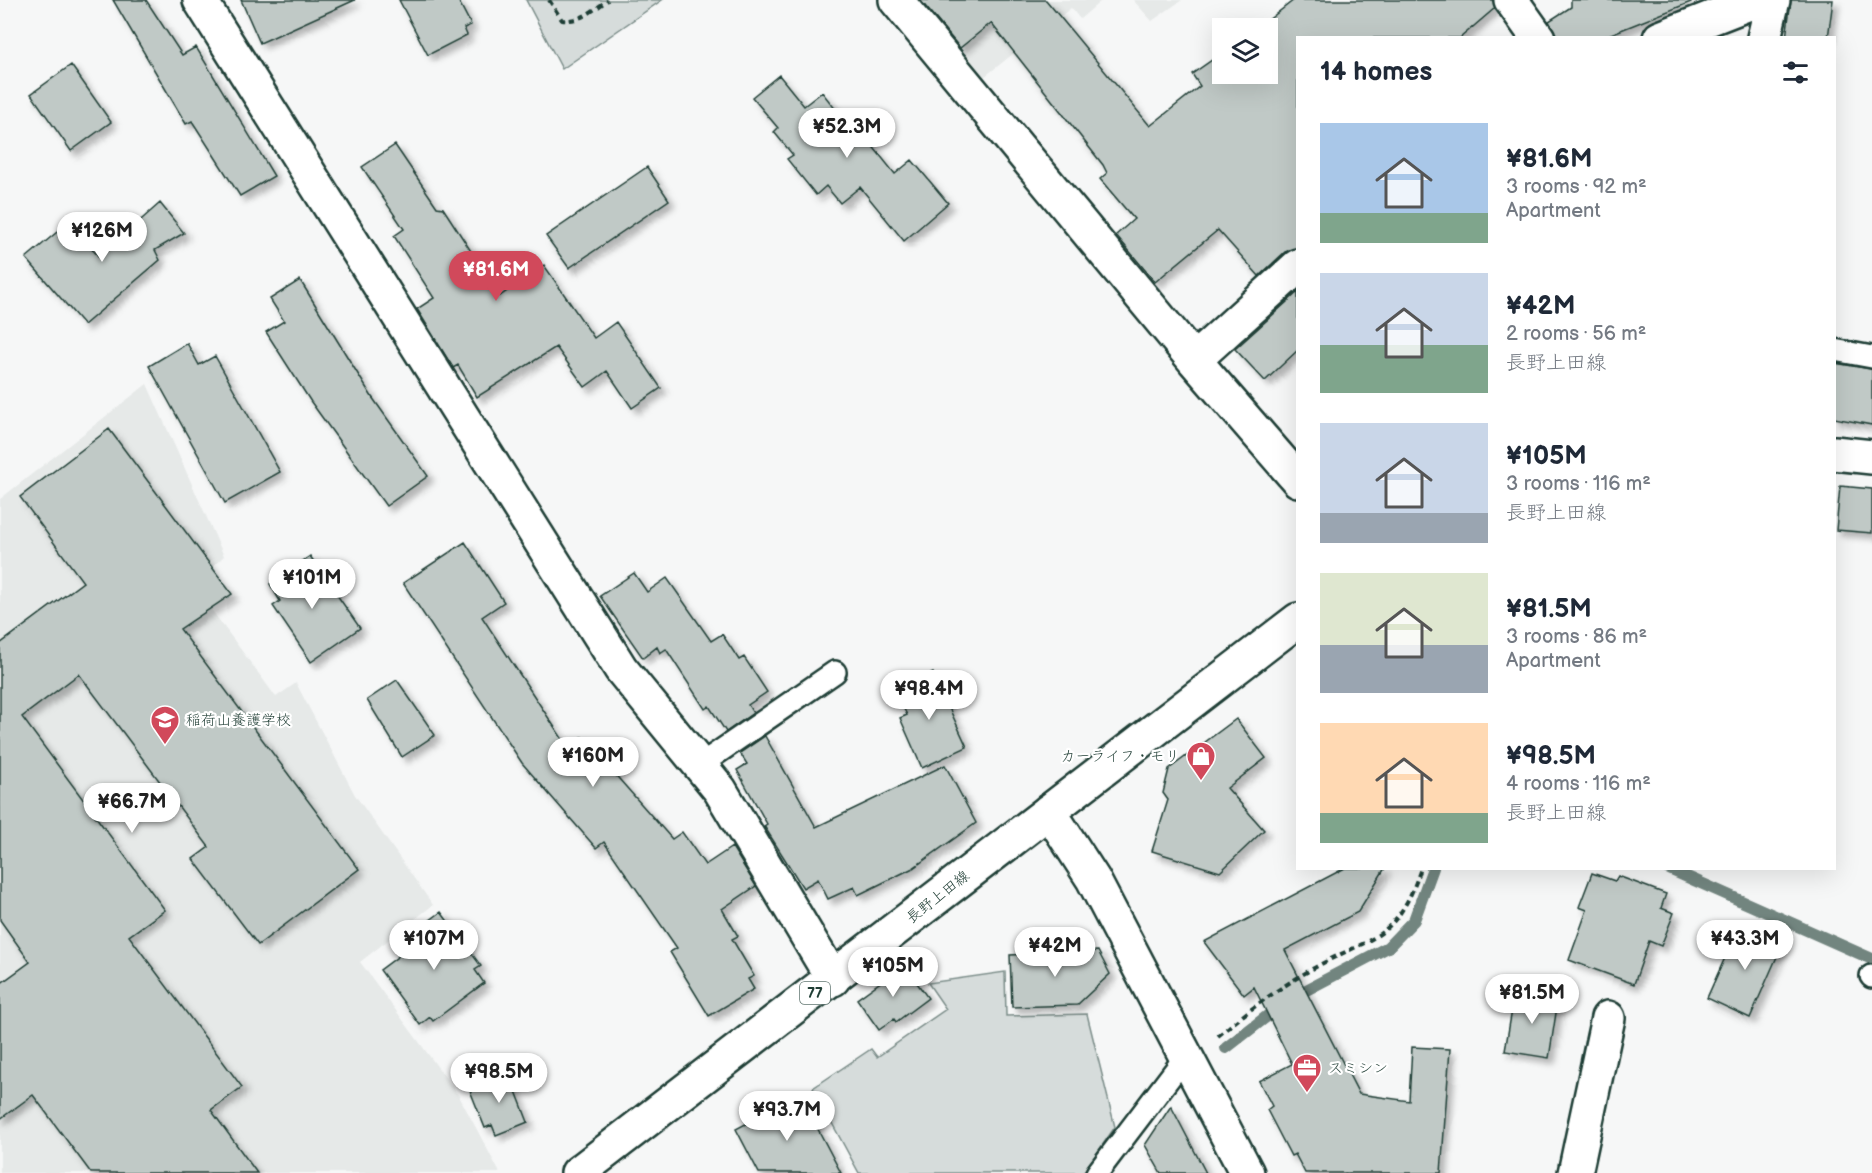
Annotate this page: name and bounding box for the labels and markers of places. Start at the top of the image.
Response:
pin: ¥52.3M [798,108,896,159]
pin: ¥126M [60,212,144,263]
pin: ¥81.6M [447,251,545,302]
pin: ¥101M [270,559,354,610]
pin: ¥98.4M [880,670,978,721]
school or university icon: 稲荷山養護学校 [149,704,181,746]
place label: 稲荷山養護学校 [186,711,291,730]
pin: ¥160M [551,737,635,788]
shop icon: カーライフ・モリ [1185,740,1217,782]
place label: カーライフ・モリ [1061,747,1180,766]
pin: ¥66.7M [83,783,181,834]
pin: ¥107M [392,920,476,971]
pin: ¥43.3M [1696,920,1794,971]
pin: ¥42M [1019,927,1091,978]
pin: ¥105M [851,947,935,998]
pin: ¥81.5M [1483,974,1581,1025]
office icon: スミシン [1291,1052,1323,1094]
pin: ¥98.5M [450,1053,548,1104]
place label: スミシン [1328,1059,1388,1078]
pin: ¥93.7M [738,1091,836,1142]

